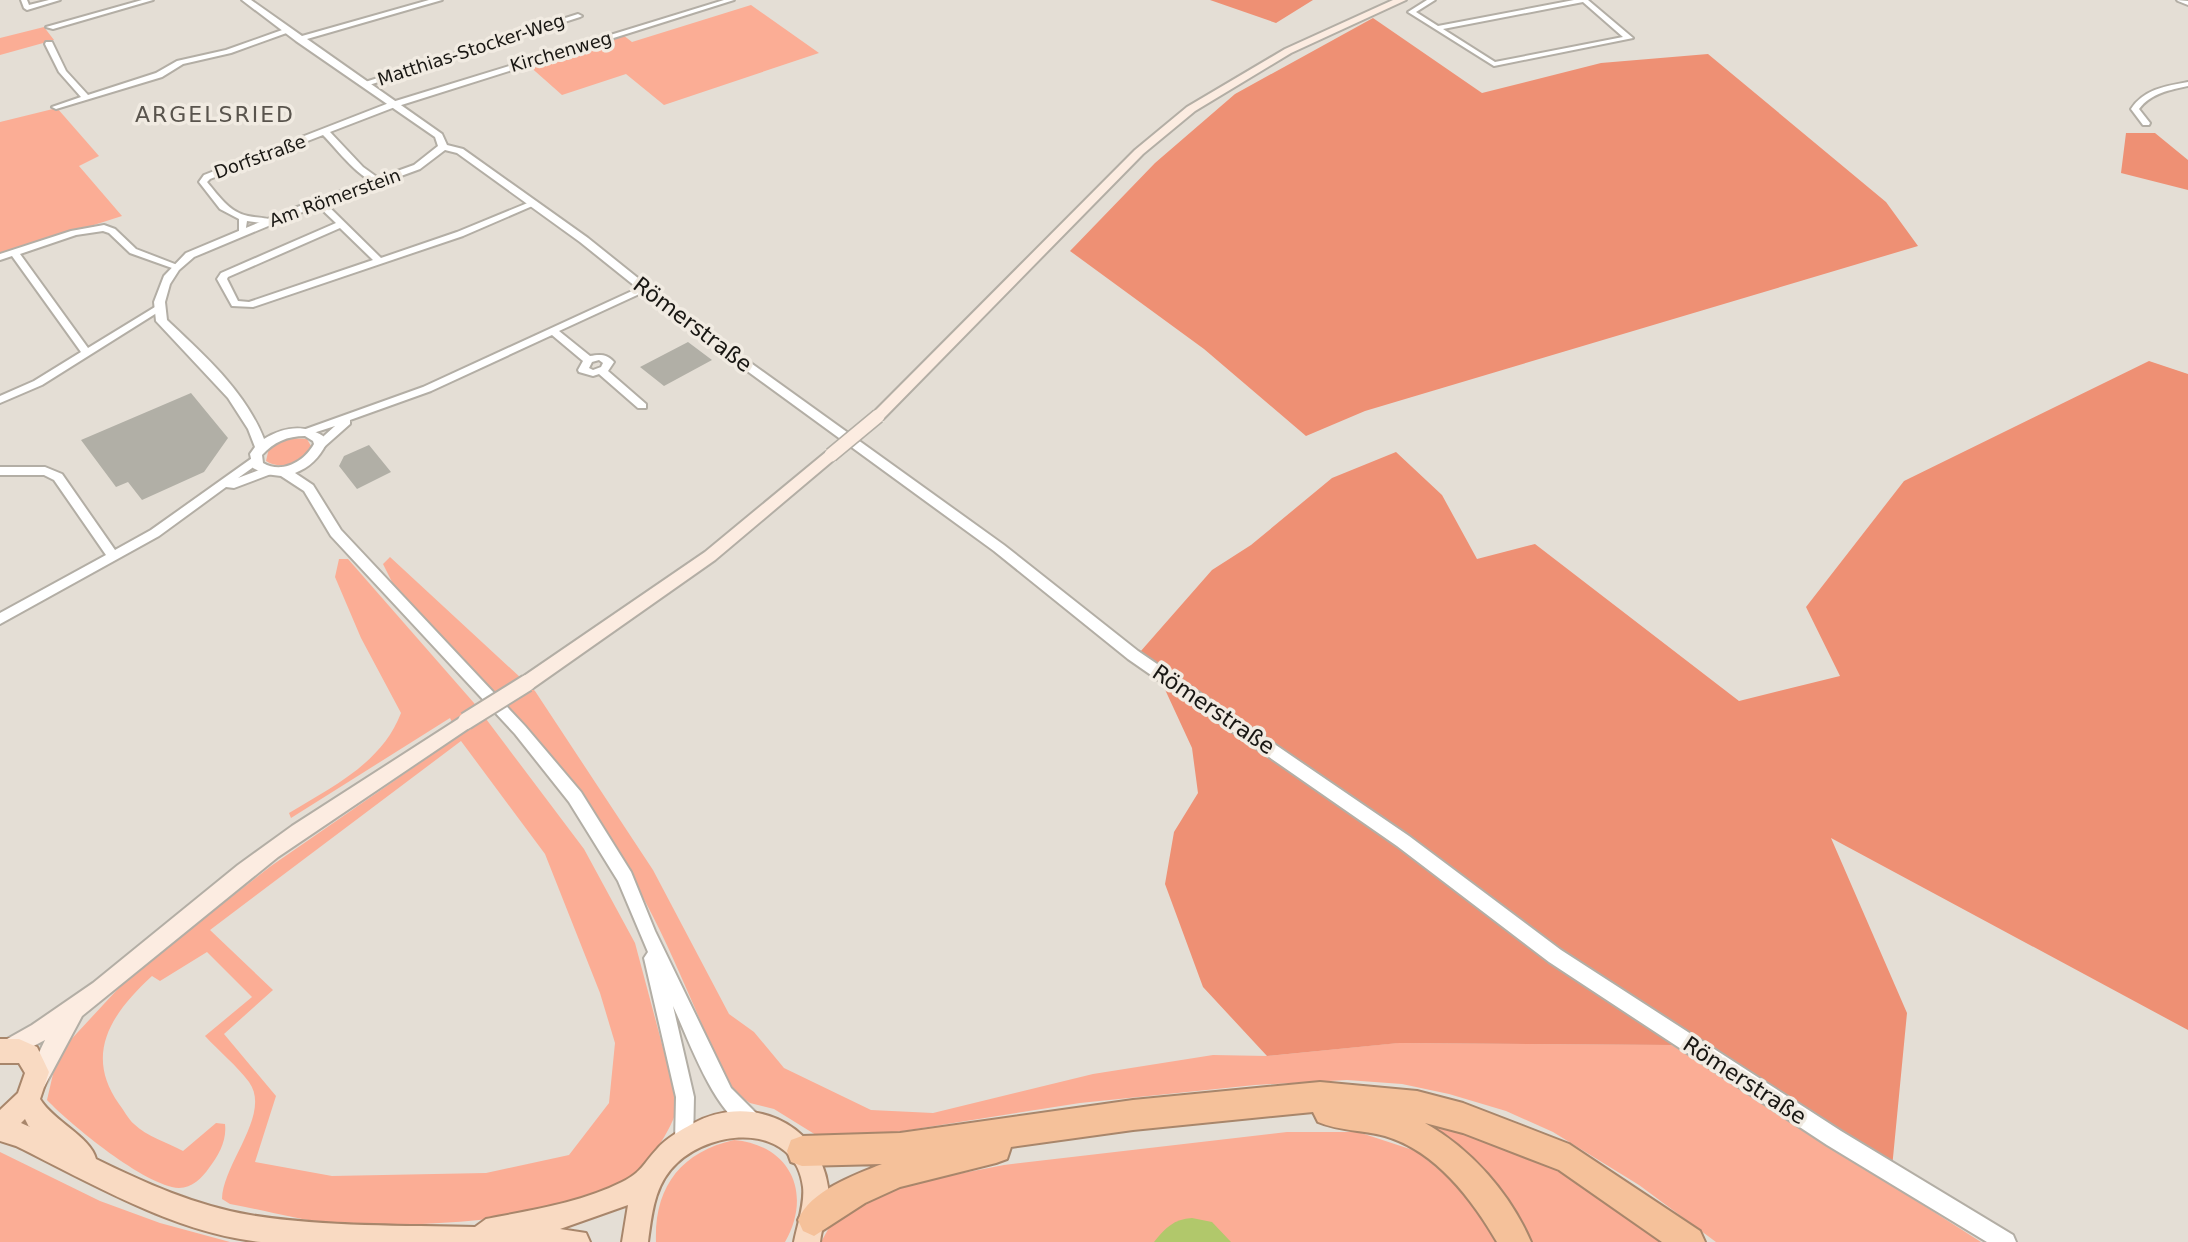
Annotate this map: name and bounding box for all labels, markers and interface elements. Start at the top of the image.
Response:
street label: Matthias-Stocker-Weg [375,9,567,90]
street label: Kirchenweg [508,27,614,76]
district label: ARGELSRIED [135,102,295,127]
street label: Dorfstraße [211,130,308,183]
street label: Am Römerstein [266,164,403,231]
street label: Römerstraße [629,272,757,377]
street label: Römerstraße [1148,659,1279,759]
street label: Römerstraße [1678,1031,1811,1130]

